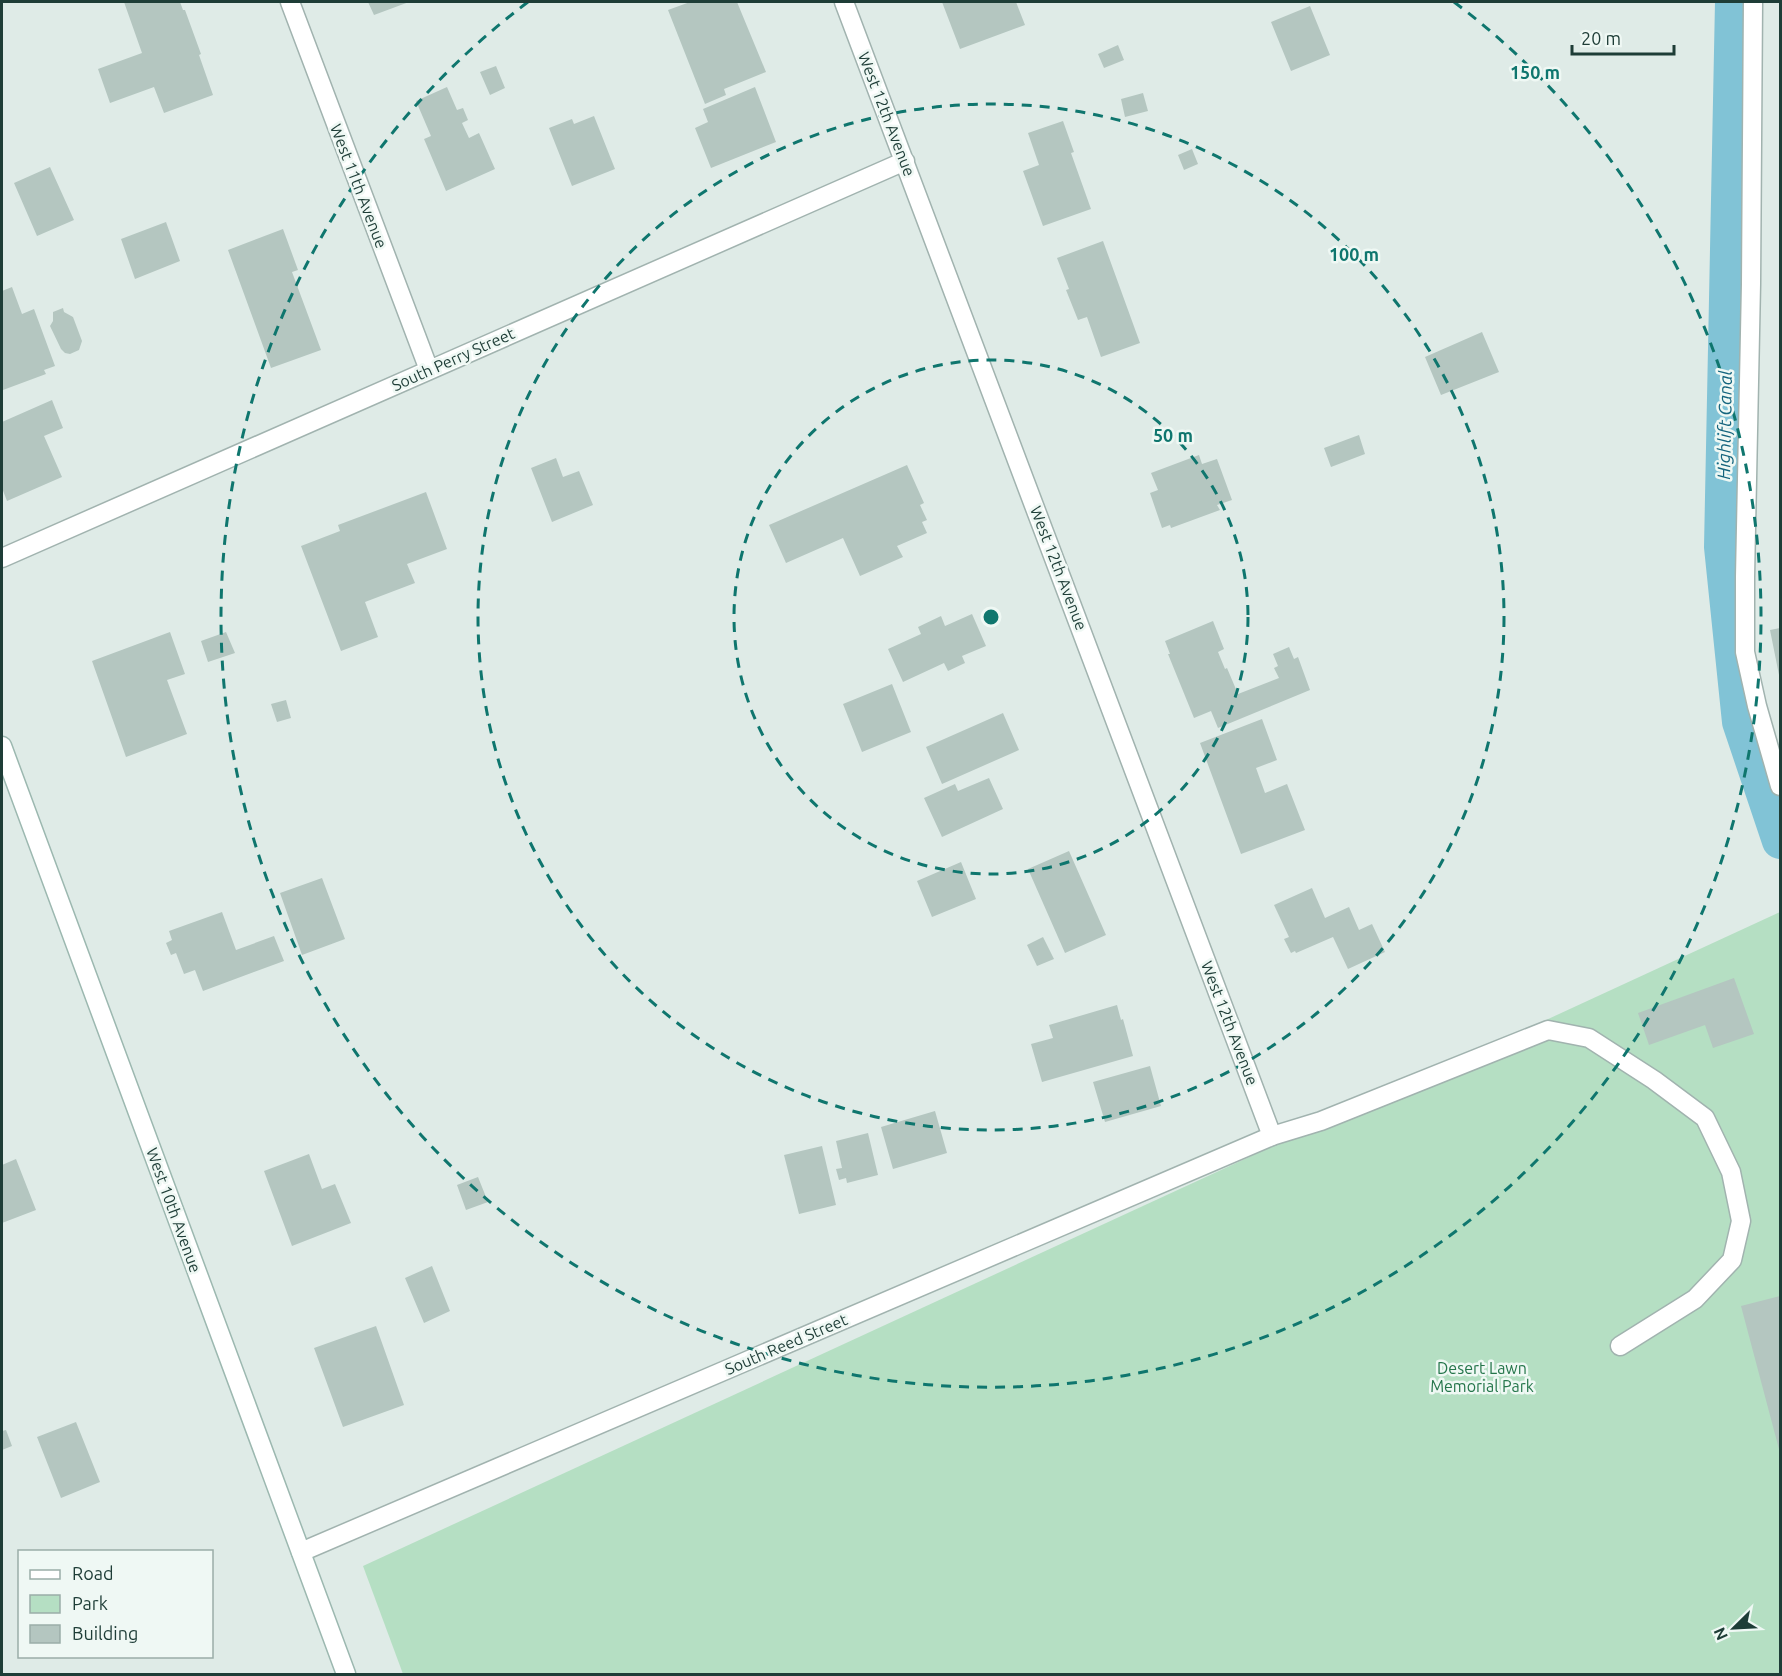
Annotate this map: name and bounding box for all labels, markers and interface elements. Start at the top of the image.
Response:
scale bar [1572,18,1674,56]
text: 20 m [1581,28,1621,48]
street label: West 12th Avenue [855,49,919,179]
text: 150 m [1510,62,1560,82]
street label: West 11th Avenue [327,121,391,251]
text: 100 m [1329,244,1379,264]
street label: South Perry Street [389,324,518,394]
water label: Highlift Canal [1713,370,1736,480]
text: 50 m [1153,425,1193,445]
street label: West 12th Avenue [1027,503,1091,633]
centre of rings [981,607,1001,627]
street label: West 12th Avenue [1198,958,1262,1088]
street label: West 10th Avenue [143,1145,205,1275]
street label: South Reed Street [722,1310,851,1378]
park label: Desert Lawn Memorial Park [1430,1359,1534,1395]
legend [18,1550,213,1658]
text: Road [72,1563,114,1583]
text: Park [72,1593,108,1613]
north arrow [1704,1598,1764,1658]
text: Building [72,1623,138,1643]
text: N [1710,1625,1731,1643]

